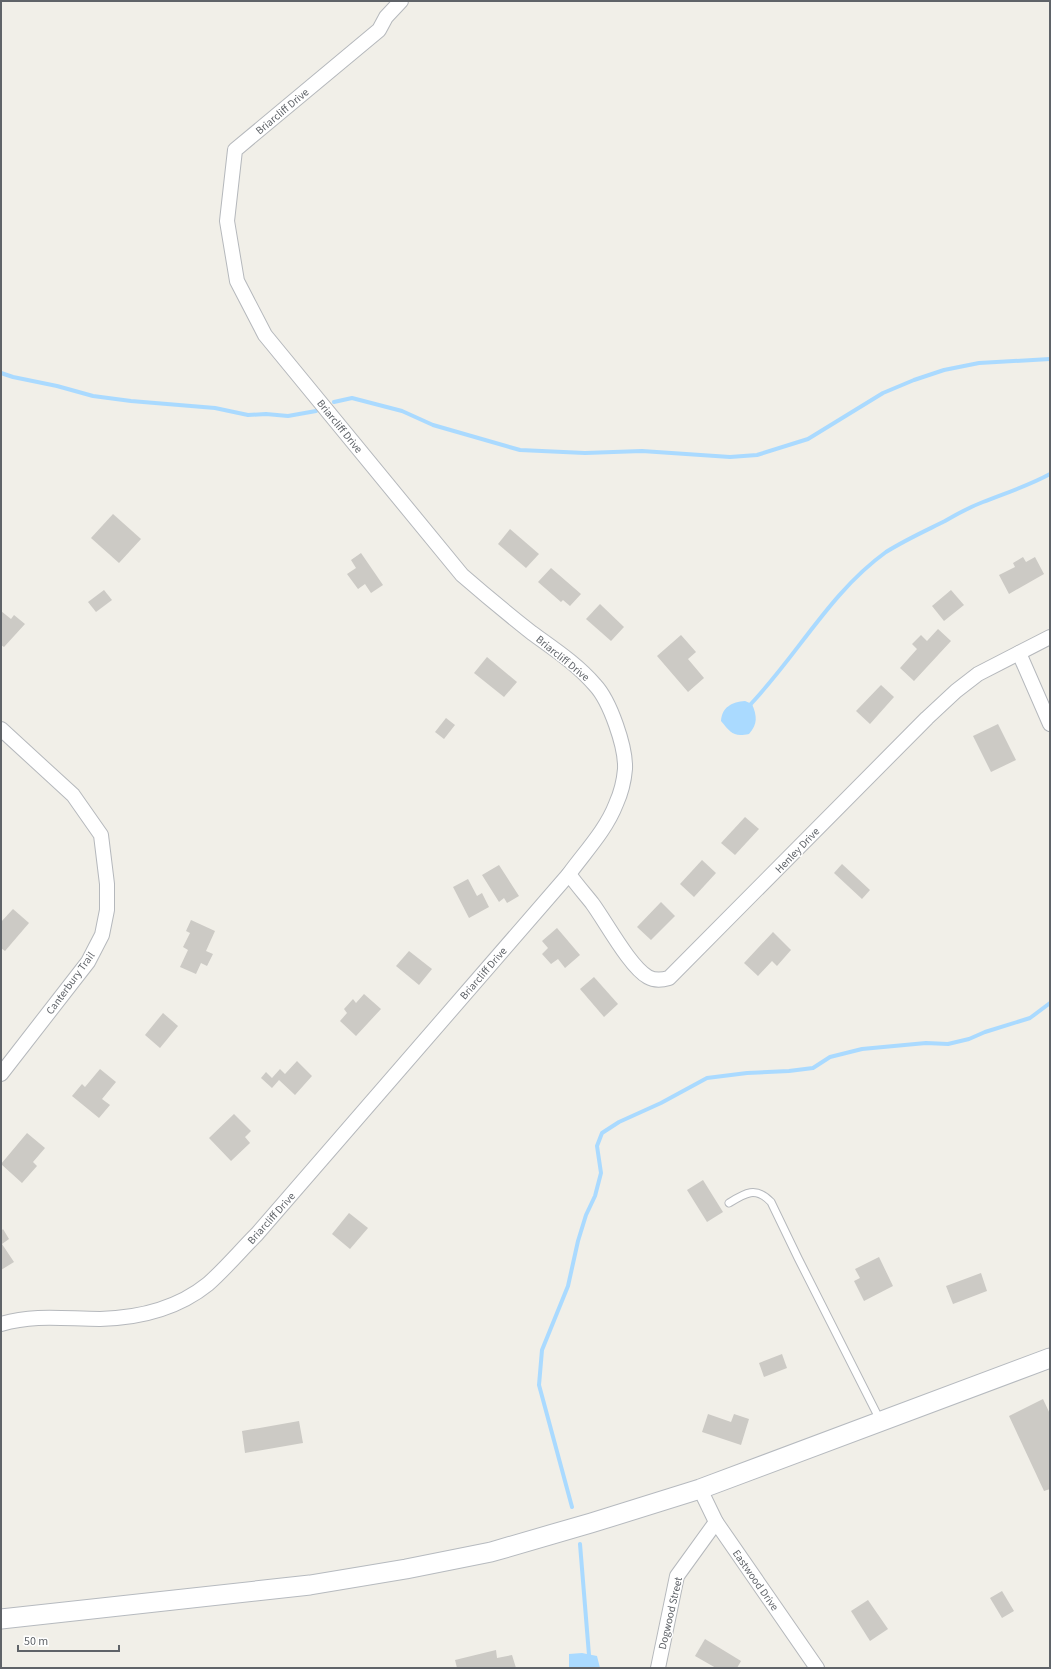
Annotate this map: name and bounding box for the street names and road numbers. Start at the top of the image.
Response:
street label: Briarcliff Drive [253,84,313,138]
street label: Briarcliff Drive [313,396,366,457]
street label: Briarcliff Drive [533,632,593,685]
street label: Henley Drive [772,824,823,876]
street label: Briarcliff Drive [456,943,511,1003]
street label: Canterbury Trail [43,949,98,1018]
street label: Briarcliff Drive [244,1189,299,1248]
street label: Eastwood Drive [729,1547,783,1614]
street label: Dogwood Street [655,1575,686,1651]

